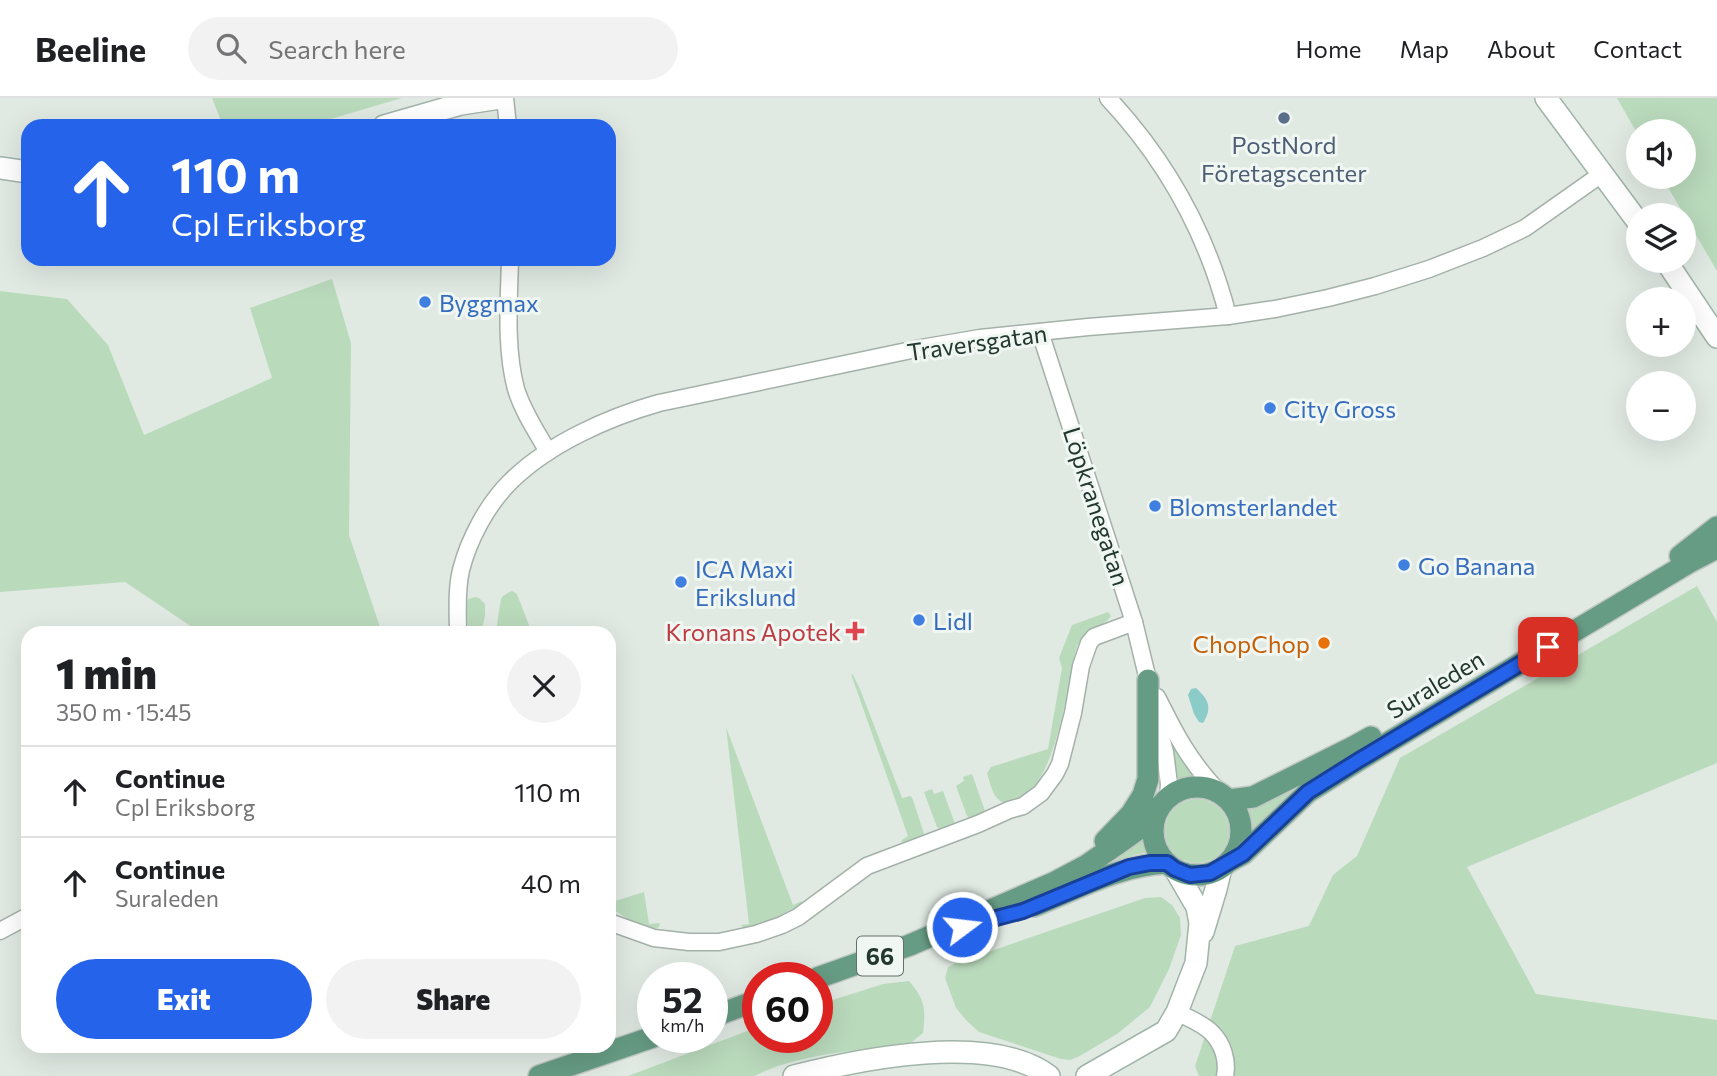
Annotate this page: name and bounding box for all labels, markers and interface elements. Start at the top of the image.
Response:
search box [188,17,678,80]
text: Beeline [35,28,146,69]
icon: search [212,29,250,67]
text: Search here [268,33,406,64]
text: Home [1296,34,1362,63]
text: Map [1400,34,1449,63]
text: About [1487,34,1555,63]
text: Contact [1593,34,1682,63]
marker: PostNord Företagscenter [1276,110,1292,126]
map controls [1626,119,1696,441]
button: sound [1626,119,1696,189]
place label: PostNord Företagscenter [1201,130,1367,187]
text: 110 m [171,143,300,203]
icon: ahead [56,147,147,238]
text: Cpl Eriksborg [171,203,366,243]
button: layers [1626,203,1696,273]
button: + [1626,287,1696,357]
place label: Byggmax [439,288,539,317]
marker: Byggmax [417,294,433,310]
street label: Traversgatan [905,318,1049,366]
button: − [1626,371,1696,441]
place label: City Gross [1284,394,1396,423]
marker: City Gross [1262,400,1278,416]
street label: Löpkranegatan [1058,423,1136,589]
place label: Blomsterlandet [1169,492,1337,521]
marker: Blomsterlandet [1147,498,1163,514]
place label: Go Banana [1418,551,1535,580]
place label: ICA Maxi Erikslund [695,554,796,611]
marker: Go Banana [1396,557,1412,573]
marker: ICA Maxi Erikslund [673,574,689,590]
place label: Lidl [933,606,973,635]
marker: Lidl [911,612,927,628]
place label: Kronans Apotek [666,617,841,646]
pin [1518,617,1578,677]
marker: Kronans Apotek [847,623,863,639]
icon: arrive [1529,628,1567,666]
place label: ChopChop [1193,629,1310,658]
marker: ChopChop [1316,635,1332,651]
street label: Suraleden [1381,644,1489,724]
text: 1 min [56,646,157,698]
button: close [507,649,581,723]
text: 350 m · 15:45 [56,698,192,726]
text: Continue [115,762,225,793]
icon: ahead [56,773,94,811]
text: 110 m [514,776,581,807]
text: Cpl Eriksborg [115,793,255,821]
text: Continue [115,853,225,884]
icon: ahead [56,864,94,902]
text: 40 m [521,867,581,898]
text: Suraleden [115,884,219,912]
position arrow [925,890,999,964]
road number: 66 [857,936,903,976]
button: Exit [56,959,312,1039]
button: Share [326,959,581,1039]
speed limit sign: 60 [742,962,833,1053]
text: 52 [662,977,703,1020]
text: km/h [661,1014,704,1036]

